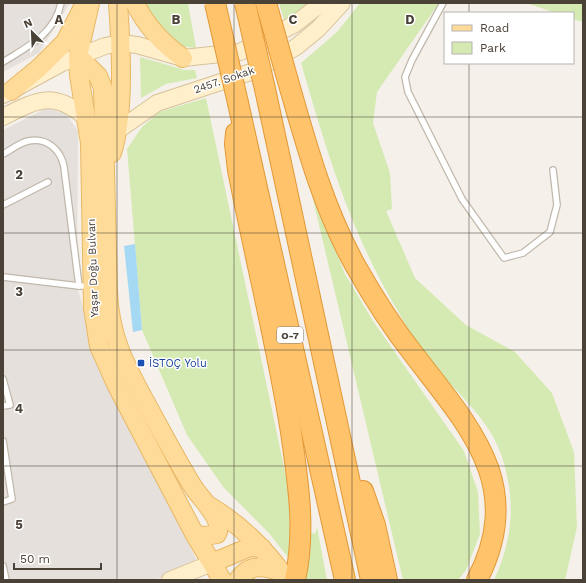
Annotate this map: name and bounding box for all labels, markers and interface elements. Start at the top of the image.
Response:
north arrow [12,12,52,52]
text: A [55,12,64,27]
text: B [172,12,181,27]
text: C [289,12,298,27]
text: D [405,12,415,27]
legend [444,12,574,64]
text: N [22,16,35,31]
text: Road [480,21,509,35]
text: Park [480,41,506,55]
street label: 2457. Sokak [192,64,256,96]
text: 2 [15,167,23,182]
street label: Yaşar Doğu Bulvarı [85,218,101,318]
text: 3 [15,284,23,299]
road number: O-7 [277,327,303,343]
place label: İSTOÇ Yolu [149,356,207,370]
marker: İSTOÇ Yolu [136,358,146,368]
text: 4 [15,401,24,416]
text: 5 [15,517,23,532]
scale bar [14,545,101,571]
text: 50 m [20,552,50,566]

